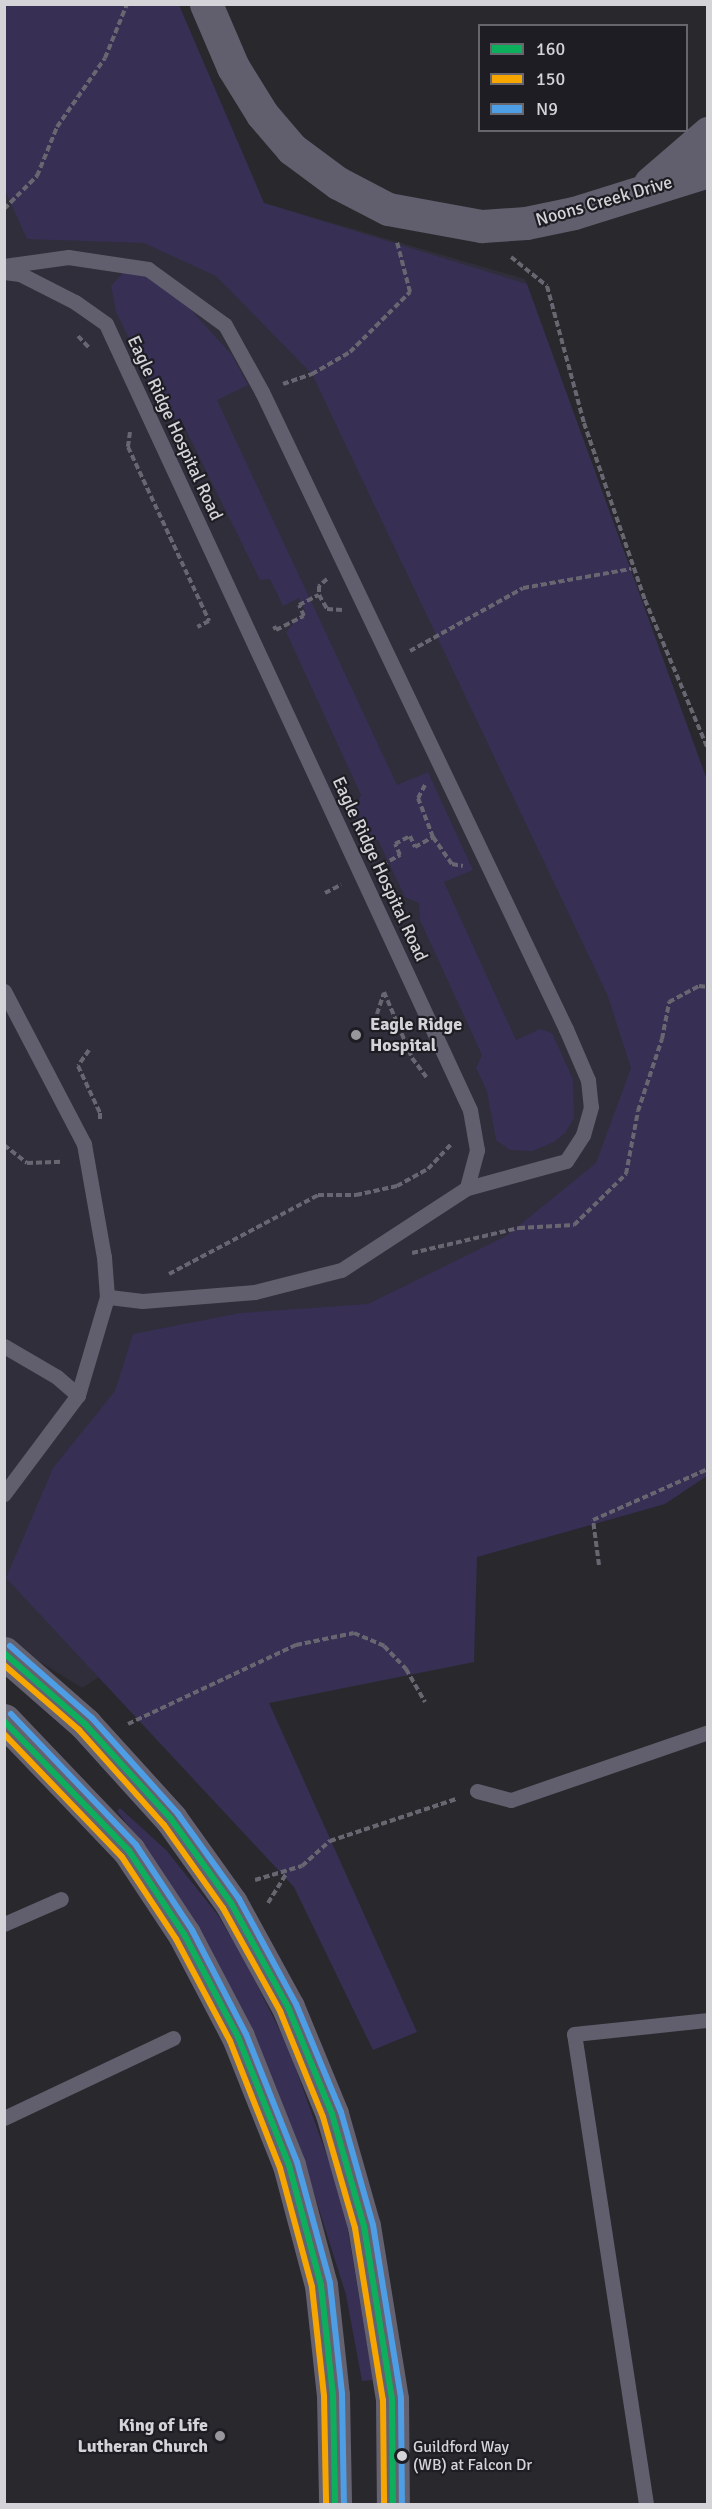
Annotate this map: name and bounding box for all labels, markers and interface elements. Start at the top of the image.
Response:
legend [478,24,688,132]
text: 160 [536,38,565,60]
text: 150 [536,68,565,90]
text: N9 [536,98,558,120]
street label: Noons Creek Drive [533,171,675,231]
street label: Eagle Ridge Hospital Road [123,332,227,524]
street label: Eagle Ridge Hospital Road [328,773,432,965]
place label: Eagle Ridge Hospital [370,1014,462,1056]
marker: Eagle Ridge Hospital [347,1026,365,1044]
place label: King of Life Lutheran Church [78,2415,208,2458]
marker: King of Life Lutheran Church [213,2429,227,2443]
place label: Guildford Way (WB) at Falcon Dr [413,2437,532,2475]
marker: Guildford Way (WB) at Falcon Dr [396,2450,408,2462]

